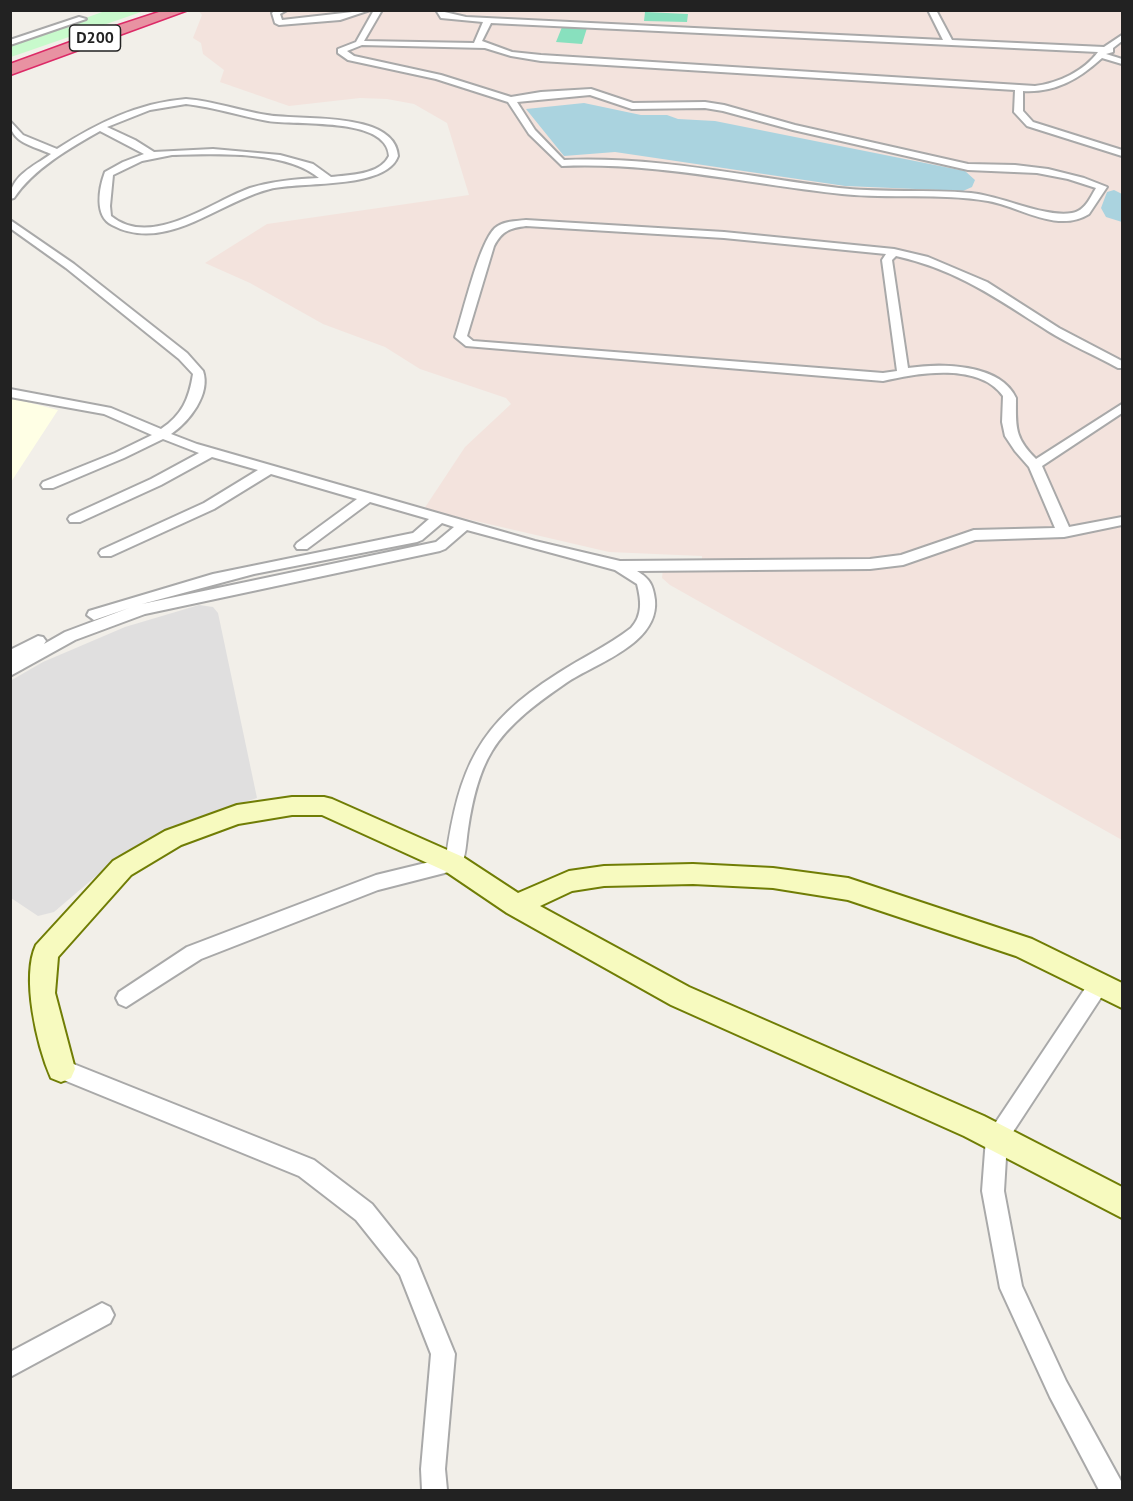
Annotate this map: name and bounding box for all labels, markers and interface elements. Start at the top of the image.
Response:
road number: D200 [70,25,121,51]

